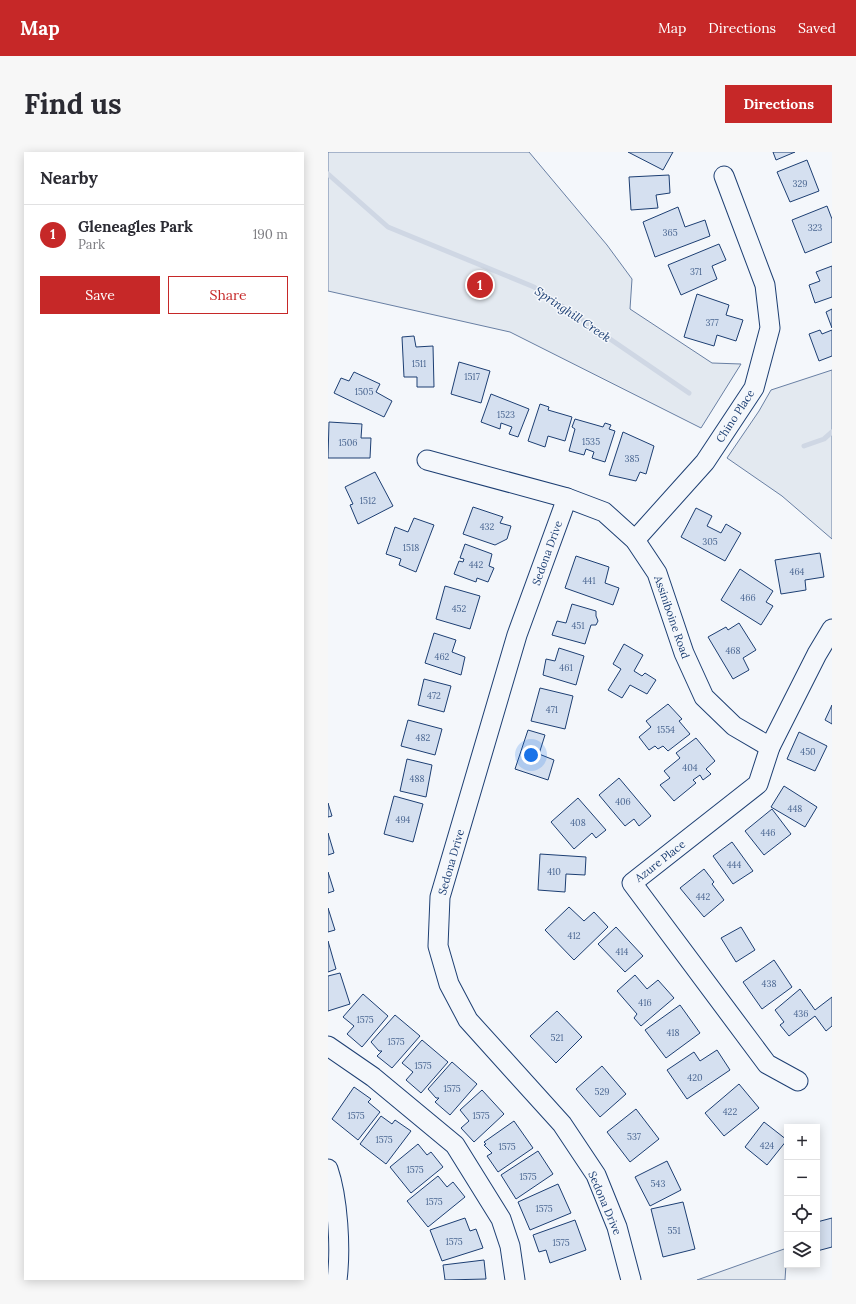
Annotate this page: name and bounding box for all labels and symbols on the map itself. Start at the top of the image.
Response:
house number: 329 [792,178,808,189]
house number: 323 [808,222,822,233]
house number: 365 [662,227,678,238]
house number: 371 [690,266,702,277]
pin: 1 [467,270,493,300]
water label: Springhill Creek [532,283,614,345]
house number: 377 [705,317,719,328]
house number: 1511 [412,358,426,369]
house number: 1517 [464,371,480,382]
house number: 1505 [355,386,373,397]
street label: Chino Place [713,387,757,445]
house number: 1523 [497,409,515,420]
house number: 1535 [582,436,600,447]
house number: 1506 [339,437,357,448]
house number: 385 [625,453,640,464]
house number: 1512 [360,495,376,506]
street label: Sedona Drive [529,519,565,587]
house number: 432 [480,521,495,532]
house number: 305 [702,536,718,547]
house number: 1518 [403,542,419,553]
house number: 442 [469,559,483,570]
house number: 464 [790,566,805,577]
street label: Assiniboine Road [651,573,693,661]
house number: 441 [582,575,596,586]
house number: 466 [740,592,756,603]
house number: 452 [452,603,466,614]
house number: 451 [571,620,585,631]
house number: 468 [725,645,741,656]
house number: 462 [435,651,450,662]
house number: 461 [559,662,573,673]
house number: 472 [427,690,441,701]
house number: 471 [546,704,558,715]
house number: 1554 [657,724,675,735]
house number: 482 [416,732,431,743]
your location [521,745,541,765]
house number: 450 [800,746,816,757]
house number: 404 [682,762,698,773]
house number: 488 [410,773,425,784]
house number: 406 [615,796,631,807]
house number: 448 [788,803,802,814]
house number: 494 [396,814,411,825]
house number: 408 [570,817,586,828]
street label: Sedona Drive [435,827,467,897]
house number: 446 [761,827,775,838]
street label: Azure Place [631,837,688,886]
house number: 444 [727,859,741,870]
house number: 410 [547,866,561,877]
house number: 442 [696,891,710,902]
house number: 412 [568,930,581,941]
house number: 414 [615,946,629,957]
house number: 438 [762,978,776,989]
house number: 416 [638,997,652,1008]
house number: 436 [793,1008,809,1019]
house number: 1575 [356,1014,374,1025]
house number: 418 [666,1027,680,1038]
house number: 521 [550,1032,564,1043]
house number: 1575 [387,1036,405,1047]
house number: 1575 [414,1060,432,1071]
house number: 420 [687,1072,703,1083]
house number: 1575 [443,1083,461,1094]
house number: 529 [595,1086,609,1097]
house number: 422 [723,1106,737,1117]
house number: 1575 [347,1110,365,1121]
house number: 1575 [472,1110,490,1121]
house number: 537 [627,1131,641,1142]
house number: 1575 [375,1134,393,1145]
house number: 424 [760,1140,774,1151]
house number: 1575 [498,1141,516,1152]
house number: 1575 [406,1164,424,1175]
street label: Sedona Drive [585,1169,625,1237]
house number: 1575 [519,1171,537,1182]
house number: 543 [651,1178,665,1189]
house number: 1575 [425,1196,443,1207]
house number: 1575 [535,1203,553,1214]
house number: 551 [667,1225,681,1236]
house number: 1575 [445,1236,463,1247]
house number: 1575 [552,1237,570,1248]

